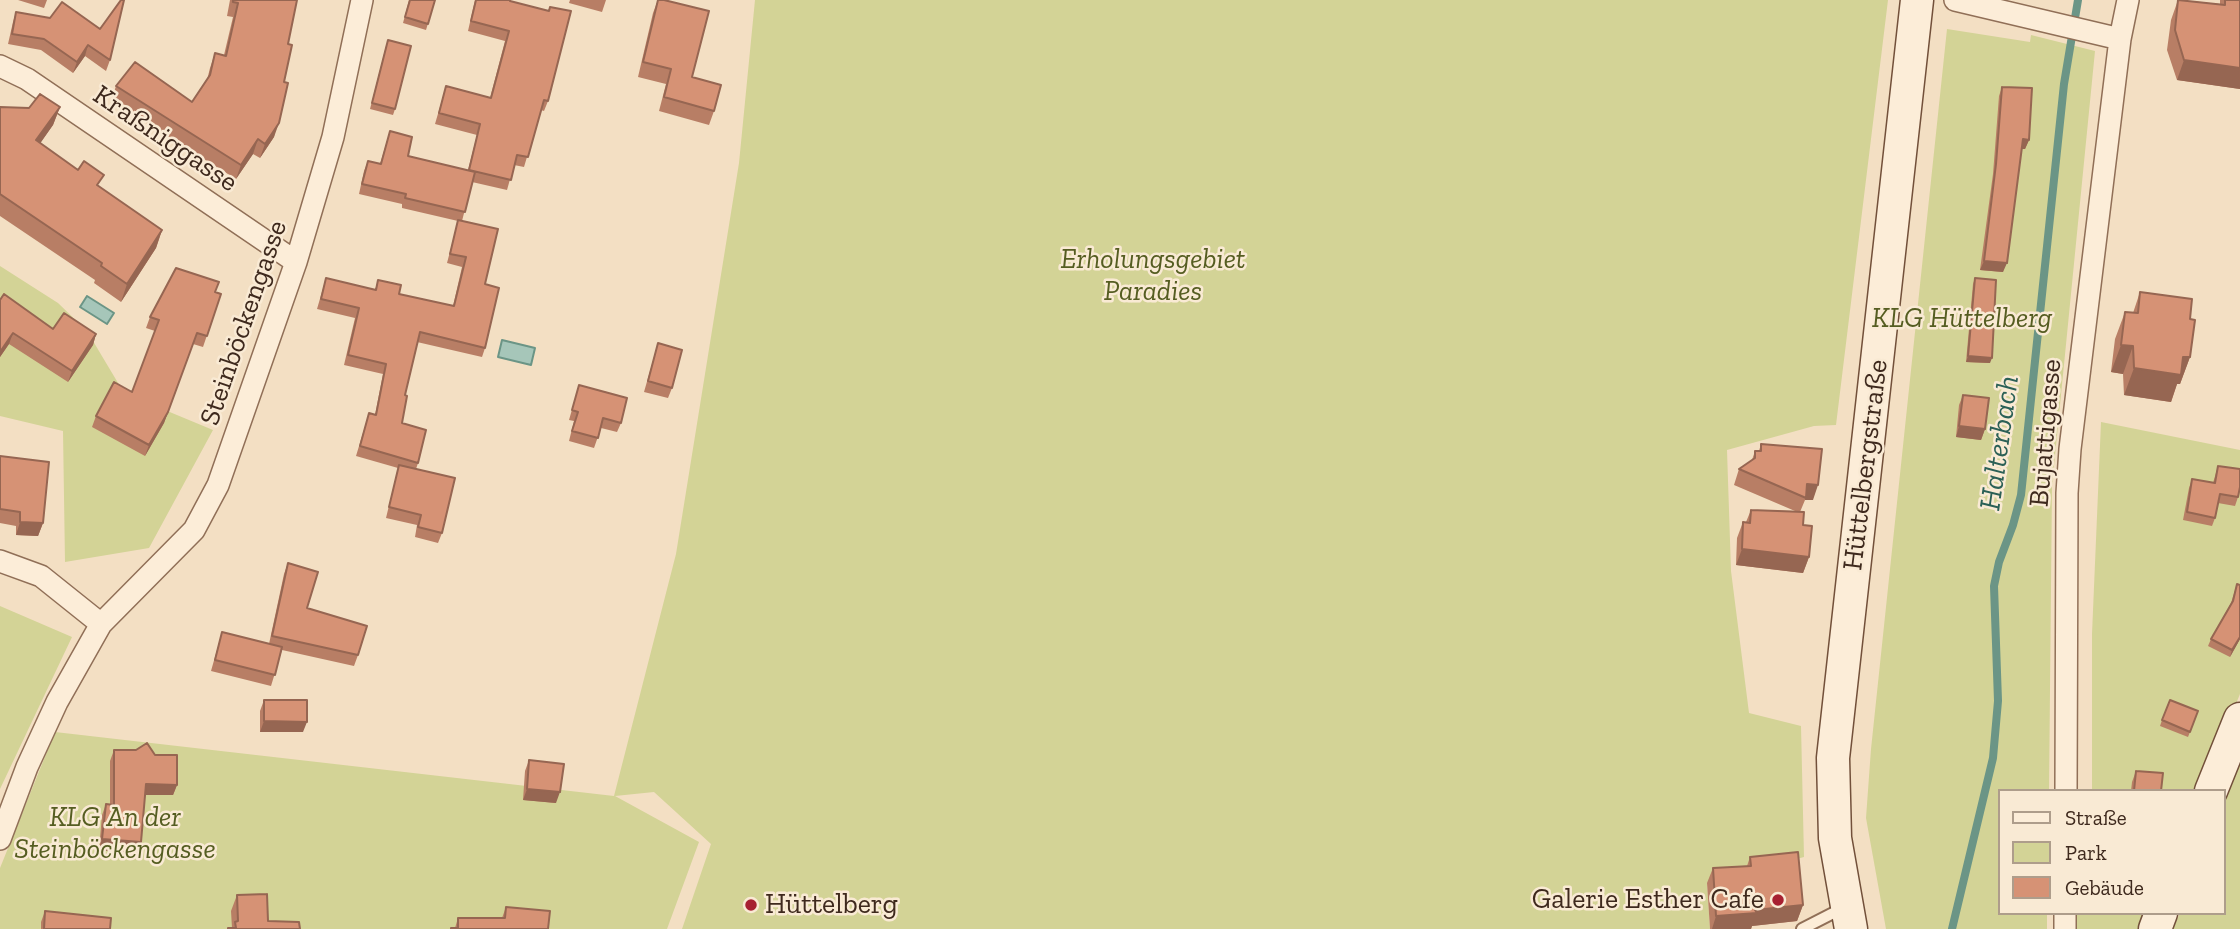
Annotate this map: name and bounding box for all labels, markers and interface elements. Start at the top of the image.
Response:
street label: Kraßniggasse [86,78,244,200]
street label: Steinböckengasse [193,216,295,430]
park label: Erholungsgebiet Paradies [1061,243,1245,309]
park label: KLG Hüttelberg [1872,302,2052,336]
street label: Hüttelbergstraße [1836,358,1896,572]
street label: Bujattigasse [2023,358,2069,508]
water label: Halterbach [1973,373,2027,513]
legend [1998,789,2226,915]
park label: KLG An der Steinböckengasse [14,801,216,867]
text: Straße [2065,805,2127,830]
text: Park [2065,840,2107,865]
text: Gebäude [2065,875,2144,900]
place label: Galerie Esther Cafe [1532,883,1764,917]
place label: Hüttelberg [765,888,898,922]
marker: Galerie Esther Cafe [1770,892,1786,908]
marker: Hüttelberg [743,897,759,913]

